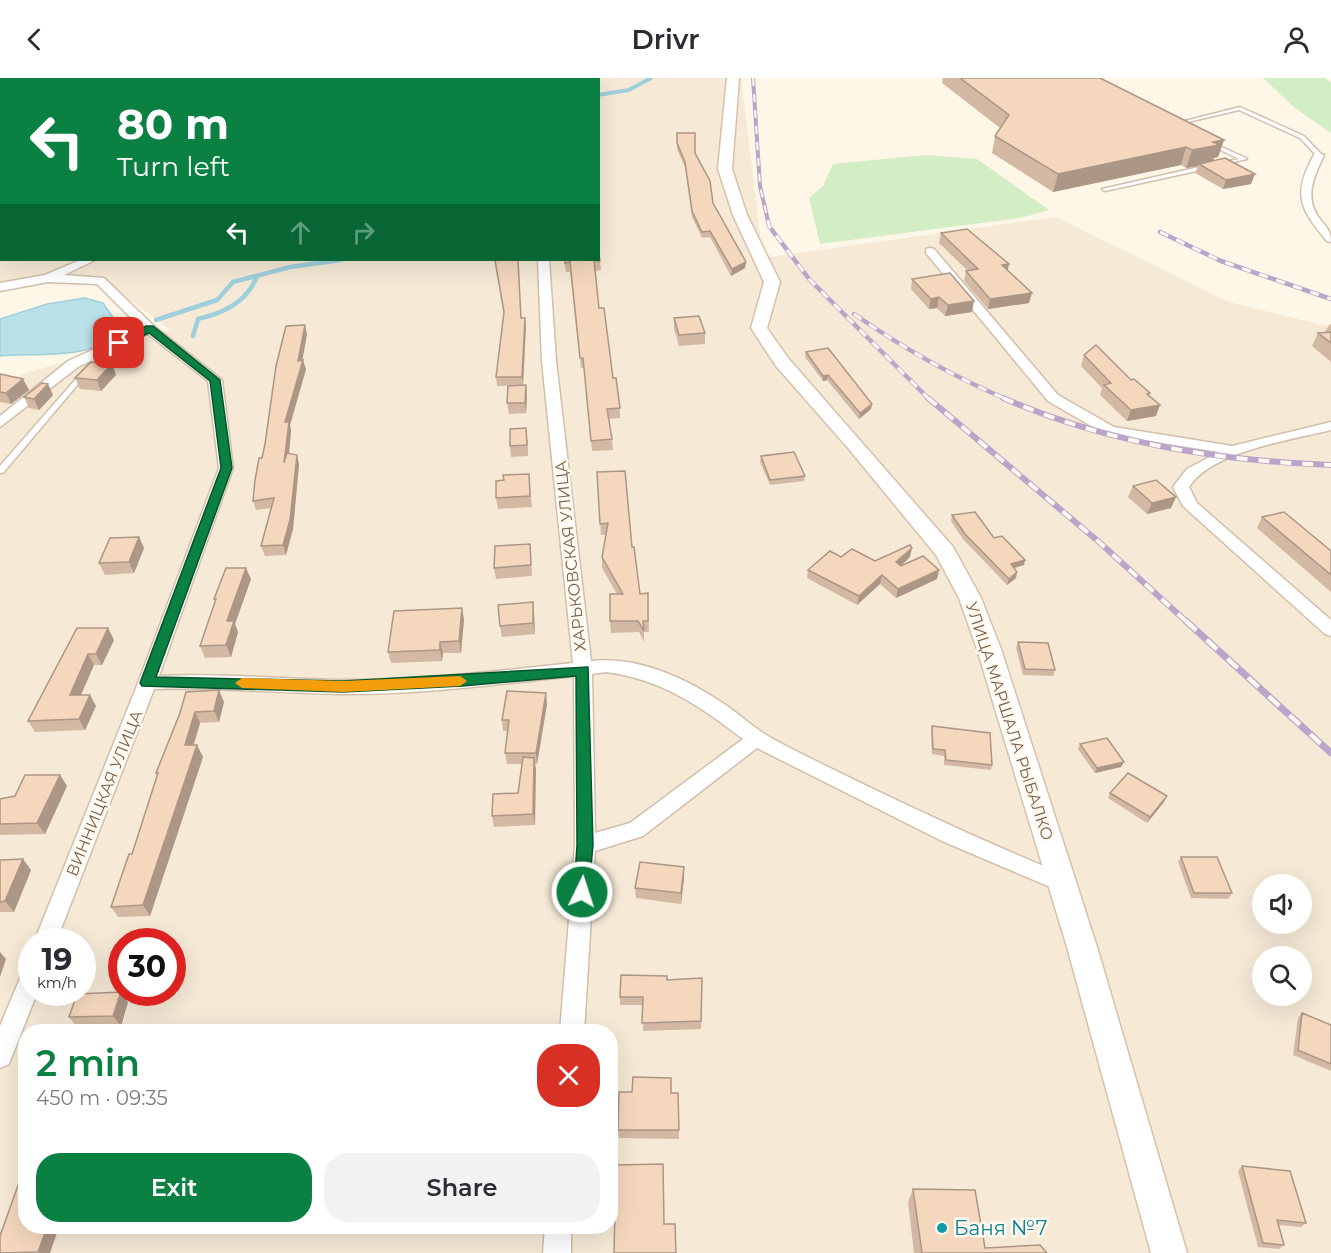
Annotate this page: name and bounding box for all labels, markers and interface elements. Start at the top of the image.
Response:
icon: back [18,23,51,56]
text: Drivr [631,23,700,56]
icon: person [1280,23,1313,56]
text: 80 m [117,98,229,150]
icon: left [18,102,96,180]
text: Turn left [117,150,230,183]
icon: left [221,216,254,249]
icon: ahead [284,216,317,249]
icon: right [347,216,380,249]
pin [93,317,144,368]
icon: arrive [102,326,135,359]
street label: ХАРЬКОВСКАЯ УЛИЦА [551,460,590,652]
street label: УЛИЦА МАРШАЛА РЫБАЛКО [962,600,1057,843]
street label: ВИННИЦКАЯ УЛИЦА [62,707,147,879]
position arrow [550,860,614,924]
map controls [1252,874,1312,1006]
button: sound [1252,874,1312,934]
speed limit sign: 30 [108,928,186,1006]
text: 19 [42,941,72,978]
button: search [1252,946,1312,1006]
text: km/h [37,973,77,992]
text: 2 min [36,1041,140,1085]
button: close [537,1044,600,1107]
text: 450 m · 09:35 [36,1086,168,1110]
button: Exit [36,1153,312,1222]
button: Share [324,1153,600,1222]
place label: Баня №7 [954,1216,1048,1240]
marker: Баня №7 [935,1221,949,1235]

